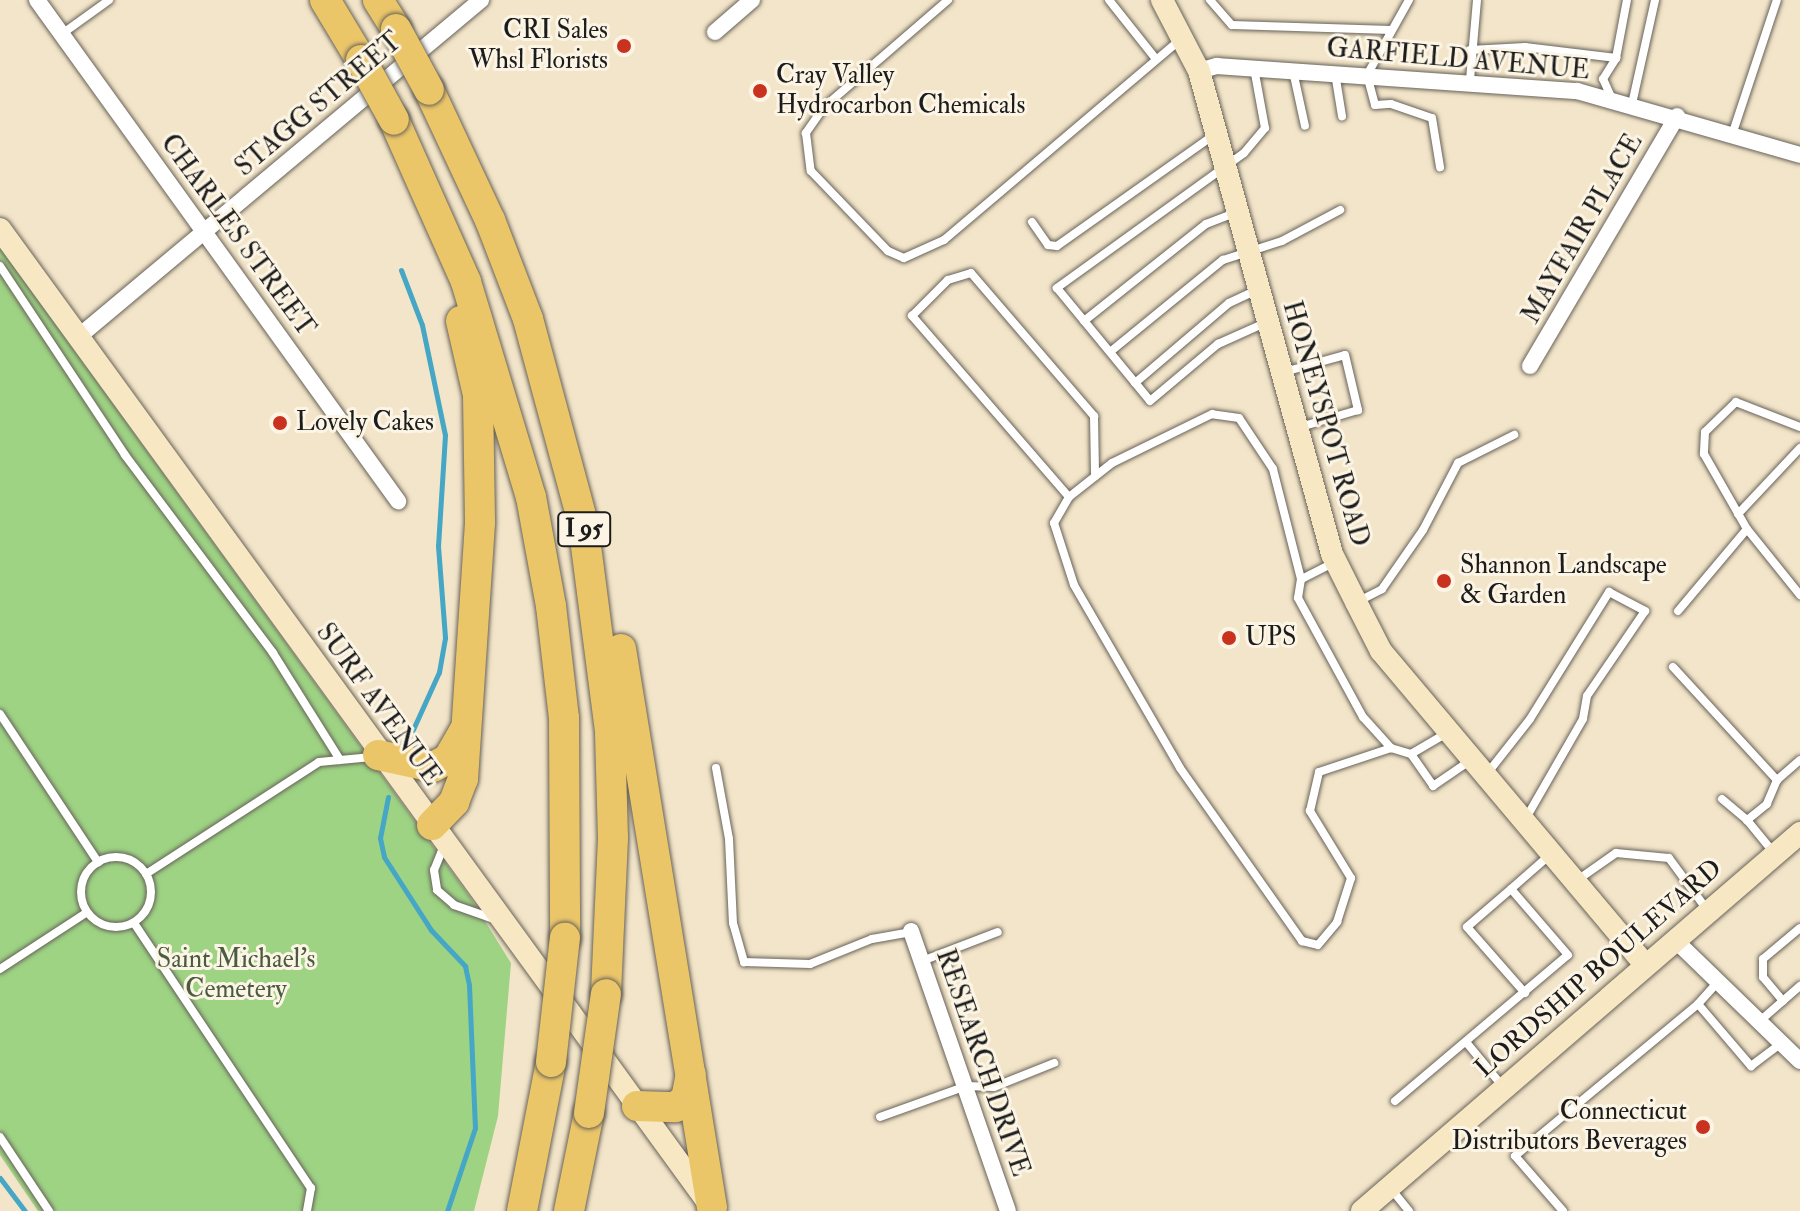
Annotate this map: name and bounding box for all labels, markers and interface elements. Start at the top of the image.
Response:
place label: CRI Sales Whsl Florists [468,15,608,76]
street label: STAGG STREET [230,26,408,184]
street label: GARFIELD AVENUE [1325,33,1591,87]
marker: CRI Sales Whsl Florists [615,37,633,55]
place label: Cray Valley Hydrocarbon Chemicals [776,60,1025,122]
marker: Cray Valley Hydrocarbon Chemicals [751,82,769,100]
street label: CHARLES STREET [153,129,321,343]
street label: MAYFAIR PLACE [1516,129,1650,329]
street label: HONEYSPOT ROAD [1275,298,1375,550]
place label: Lovely Cakes [296,407,434,439]
marker: Lovely Cakes [271,414,289,432]
road number: I 95 [556,509,612,549]
place label: Shannon Landscape & Garden [1460,550,1667,612]
marker: Shannon Landscape & Garden [1435,572,1453,590]
street label: SURF AVENUE [309,618,447,792]
place label: UPS [1245,622,1296,654]
marker: UPS [1220,629,1238,647]
street label: LORDSHIP BOULEVARD [1469,853,1729,1085]
park label: Saint Michael's Cemetery [157,944,315,1006]
street label: RESEARCH DRIVE [929,945,1035,1181]
place label: Connecticut Distributors Beverages [1451,1096,1687,1158]
marker: Connecticut Distributors Beverages [1694,1118,1712,1136]

